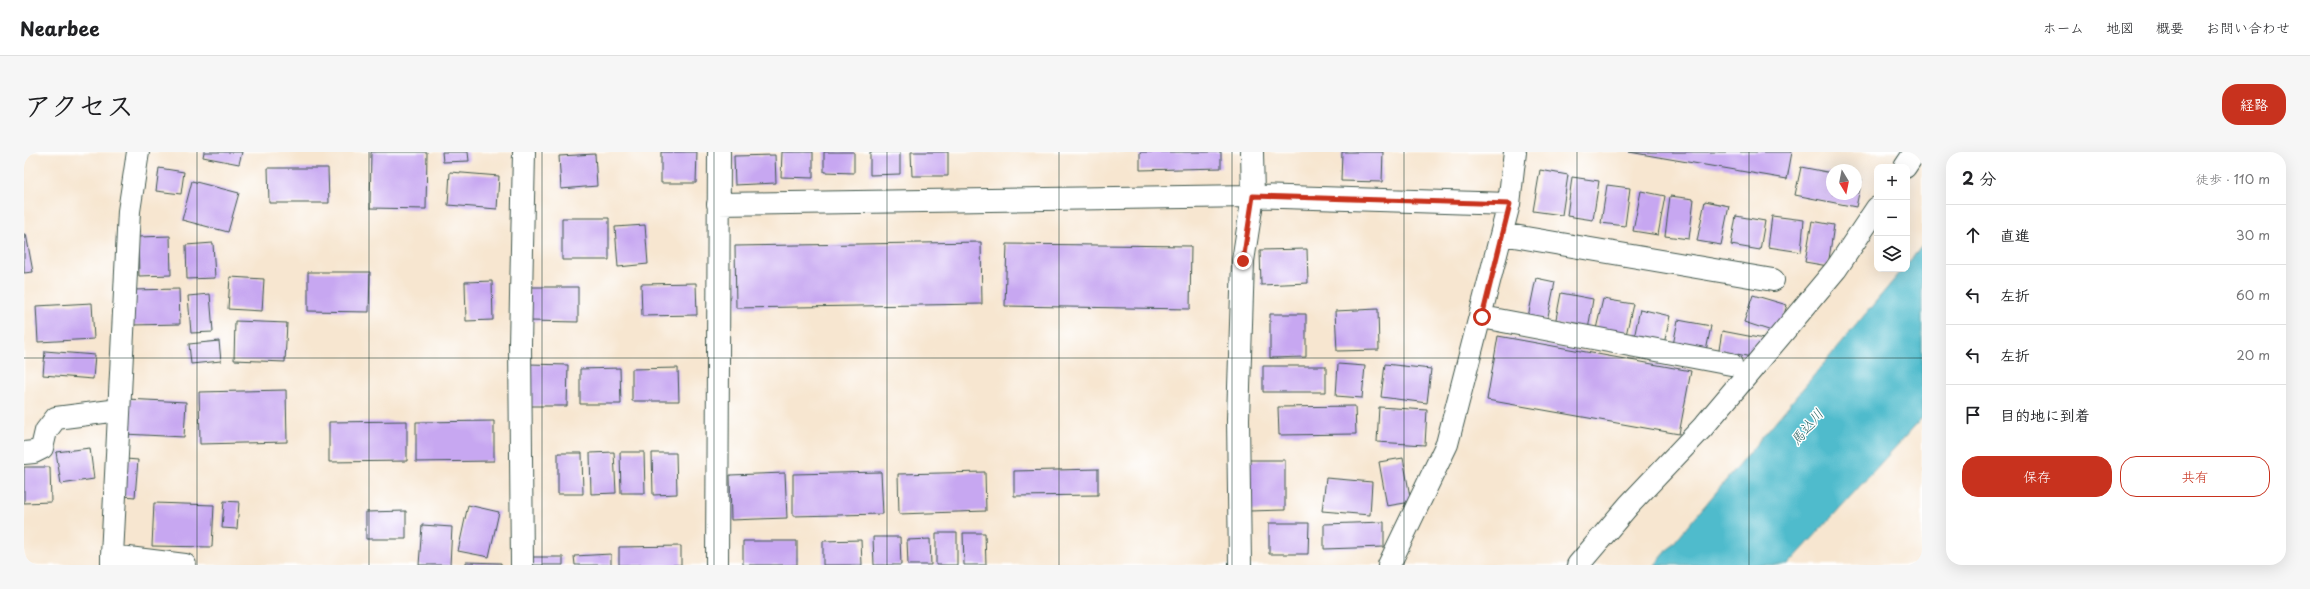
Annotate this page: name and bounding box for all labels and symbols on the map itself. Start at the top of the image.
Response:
north arrow [1826,164,1862,200]
route end [1234,252,1252,270]
route start [1473,308,1491,326]
water label: 馬込川 [1785,404,1828,450]

